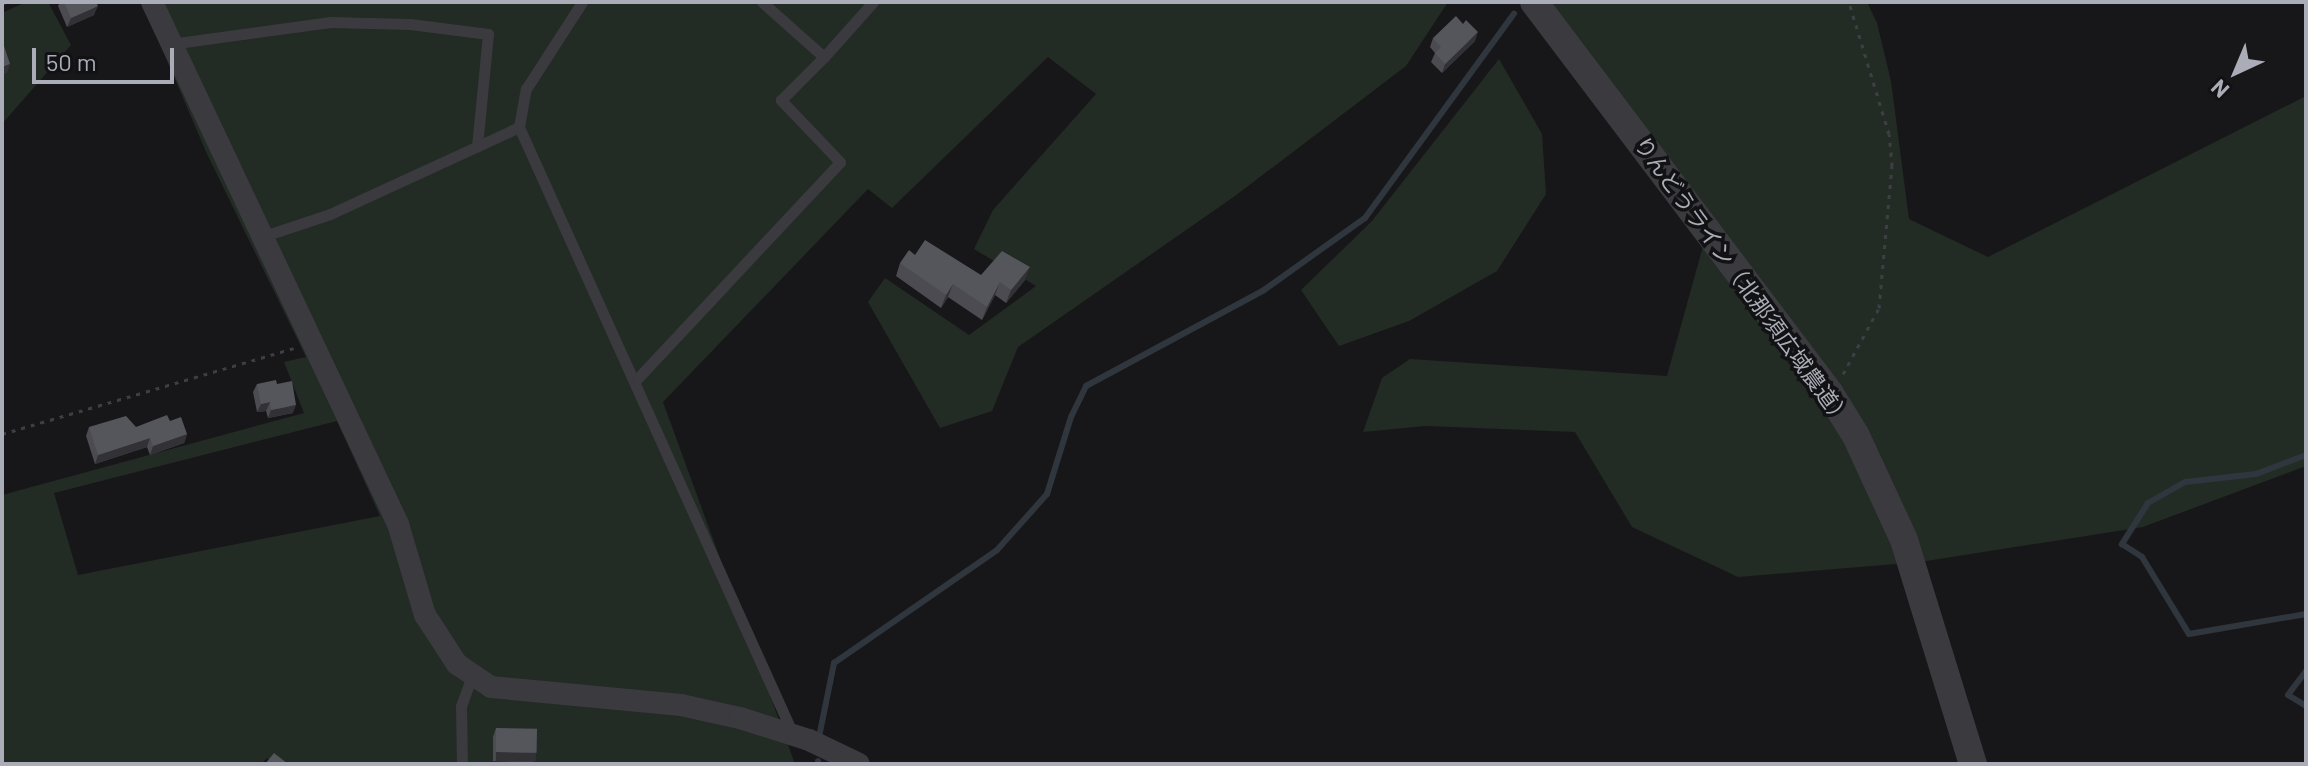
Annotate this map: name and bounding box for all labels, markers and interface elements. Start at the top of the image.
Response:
scale bar [36,32,178,82]
north arrow [2196,32,2276,112]
text: 50 m [46,47,97,76]
text: N [2205,75,2234,104]
street label: りんどうライン（北那須広域農道） [1629,131,1857,431]

